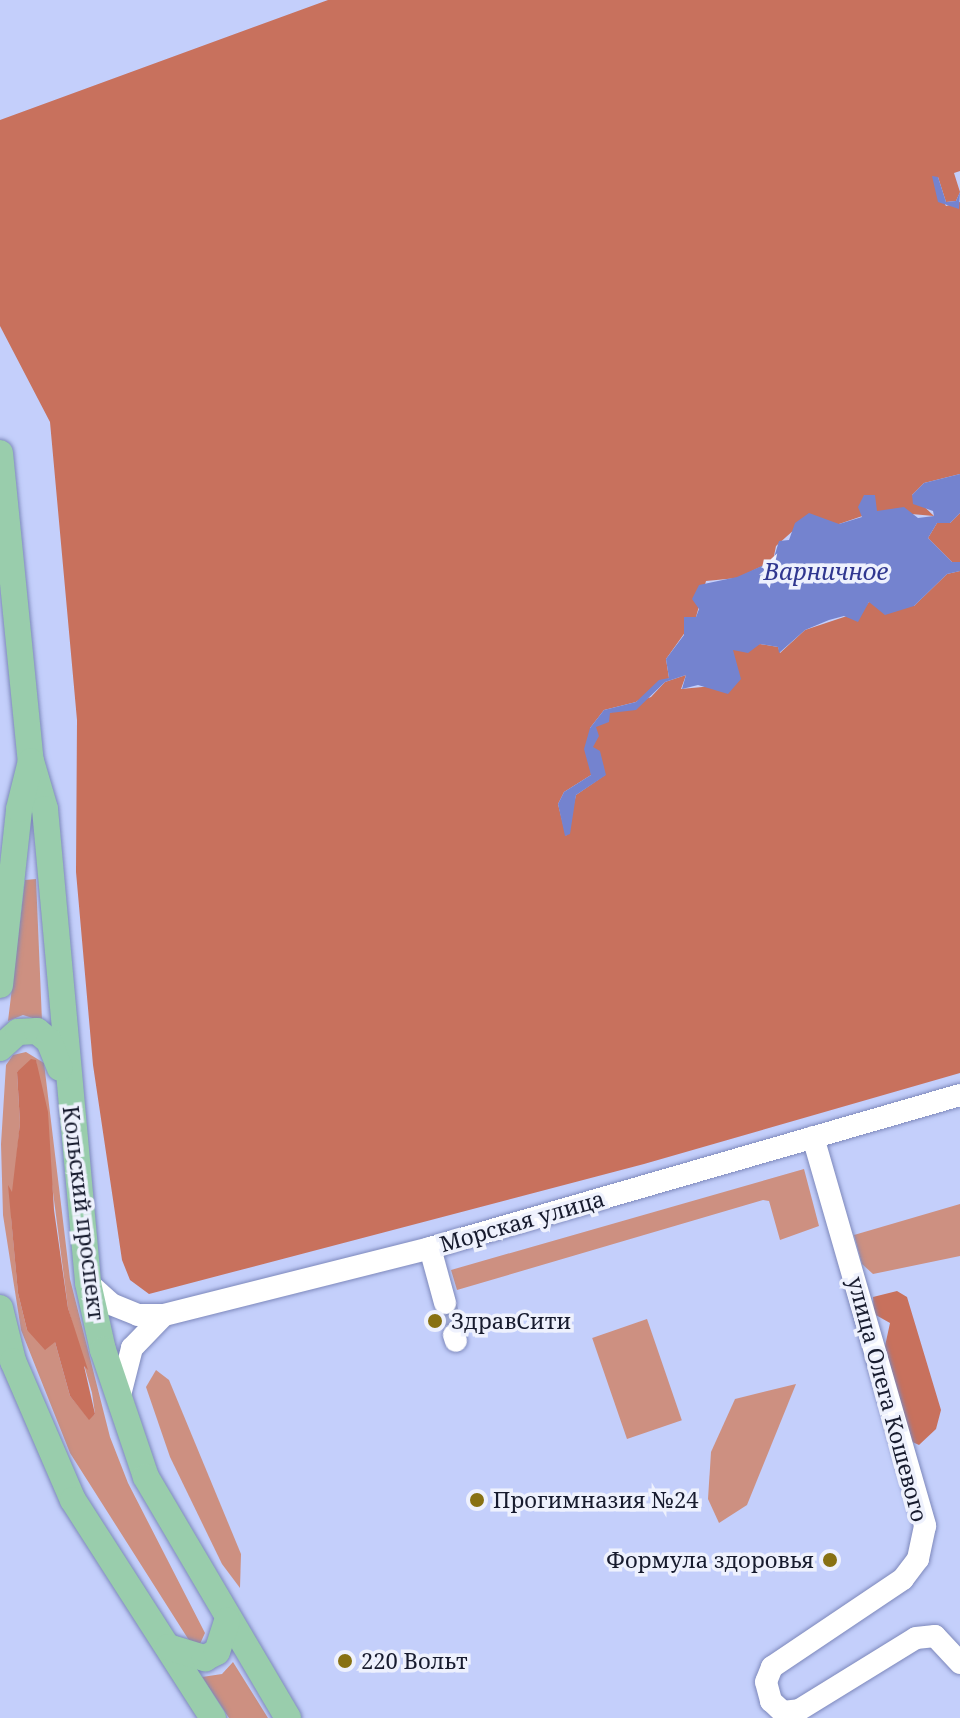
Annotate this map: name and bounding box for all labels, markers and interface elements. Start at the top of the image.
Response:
water label: Варничное [764,557,888,585]
street label: Кольский проспект [58,1104,110,1322]
street label: Морская улица [437,1185,607,1257]
street label: улица Олега Кошевого [843,1274,933,1524]
place label: ЗдравСити [451,1308,571,1334]
marker: ЗдравСити [426,1312,444,1330]
place label: Прогимназия №24 [493,1487,698,1513]
marker: Прогимназия №24 [468,1491,486,1509]
place label: Формула здоровья [606,1547,814,1573]
marker: Формула здоровья [821,1551,839,1569]
place label: 220 Вольт [361,1648,468,1674]
marker: 220 Вольт [336,1652,354,1670]

